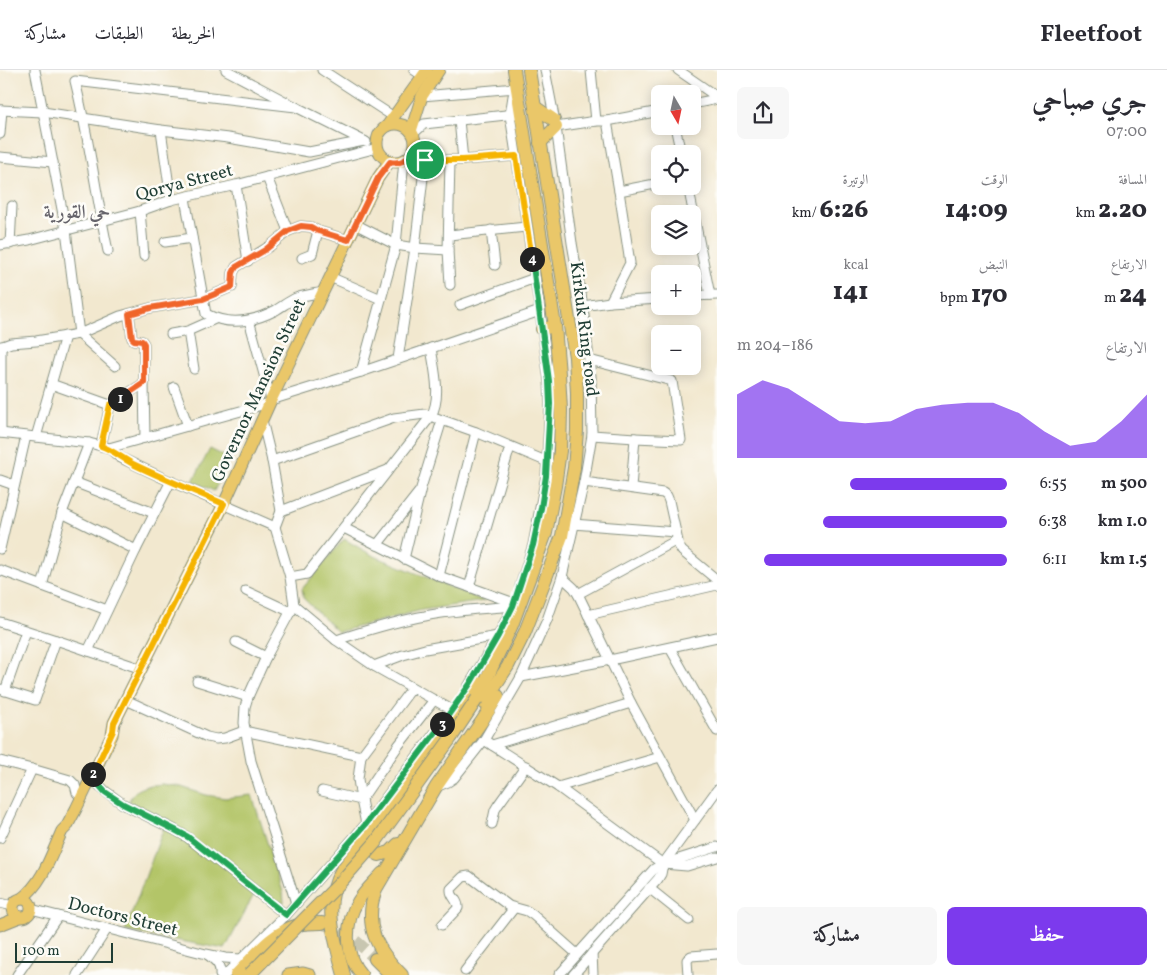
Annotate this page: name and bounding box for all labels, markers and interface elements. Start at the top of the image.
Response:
text: Fleetfoot [1040,18,1142,52]
text: مشاركة [25,22,66,47]
text: الطبقات [94,22,143,47]
text: الخريطة [171,22,215,47]
text: جري صباحي [1032,82,1147,121]
north arrow [651,85,701,135]
map controls [651,85,701,375]
button: share [737,87,789,139]
text: 07:00 [1106,121,1147,143]
pin [404,139,446,181]
button: locate [651,145,701,195]
icon: arrive [411,146,439,174]
street label: Qorya Street [133,158,236,208]
text: الوتيرة [843,171,868,190]
text: الوقت [981,171,1008,190]
text: المسافة [1118,171,1147,190]
text: 6:26 [820,193,868,228]
text: 14:09 [945,193,1008,228]
text: 2.20 [1098,193,1147,228]
district label: حي القورية [44,200,110,227]
text: /km [792,204,820,223]
text: km [1075,204,1098,223]
button: layers [651,205,701,255]
pin: 4 [520,246,544,272]
text: 4 [528,250,537,269]
text: kcal [844,256,868,275]
text: النبض [979,256,1008,275]
text: الارتفاع [1111,256,1147,275]
street label: Kirkuk Ring road [563,260,604,398]
button: + [651,265,701,315]
text: 141 [833,275,868,310]
text: 170 [971,278,1008,313]
text: 24 [1119,278,1147,313]
text: bpm [940,289,971,308]
text: m [1104,289,1119,308]
street label: Governor Mansion Street [206,295,313,487]
button: − [651,325,701,375]
text: 186–204 m [737,335,813,357]
text: الارتفاع [1105,338,1147,360]
pin: 1 [108,386,132,412]
text: 1 [118,390,123,409]
text: 6:55 [1040,473,1067,495]
text: 500 m [1101,473,1147,495]
text: 6:38 [1039,511,1067,533]
text: 1.0 km [1098,511,1147,533]
text: 6:11 [1043,549,1067,571]
text: 1.5 km [1100,549,1147,571]
pin: 3 [430,712,454,736]
text: 3 [439,715,446,734]
pin: 2 [80,762,106,786]
text: 2 [90,765,97,784]
street label: Doctors Street [65,892,180,943]
button: مشاركة [737,907,937,965]
button: حفظ [947,907,1147,965]
scale bar [15,940,112,963]
text: 100 m [22,942,60,961]

